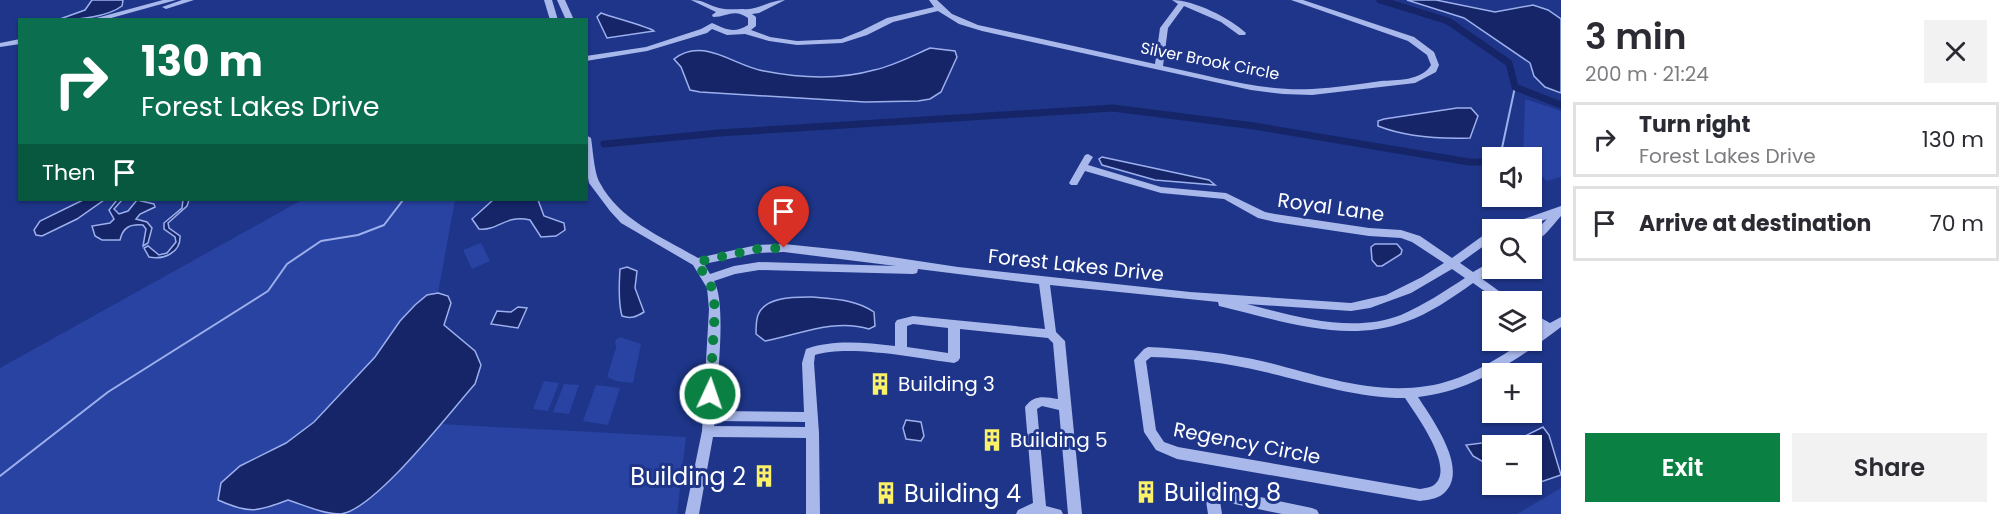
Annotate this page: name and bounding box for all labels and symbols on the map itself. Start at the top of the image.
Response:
street label: Silver Brook Circle [1139,36,1281,86]
pin [758,186,809,248]
street label: Royal Lane [1276,186,1386,228]
street label: Forest Lakes Drive [987,242,1165,288]
position arrow [678,362,742,426]
place label: Building 3 [898,370,995,398]
building icon: Building 3 [867,371,893,397]
street label: Regency Circle [1171,415,1323,471]
place label: Building 5 [1010,426,1108,454]
building icon: Building 5 [979,427,1005,453]
place label: Building 2 [630,460,746,493]
building icon: Building 2 [751,463,777,489]
place label: Building 8 [1164,476,1281,509]
place label: Building 4 [904,477,1021,510]
building icon: Building 8 [1133,479,1159,505]
building icon: Building 4 [873,480,899,506]

